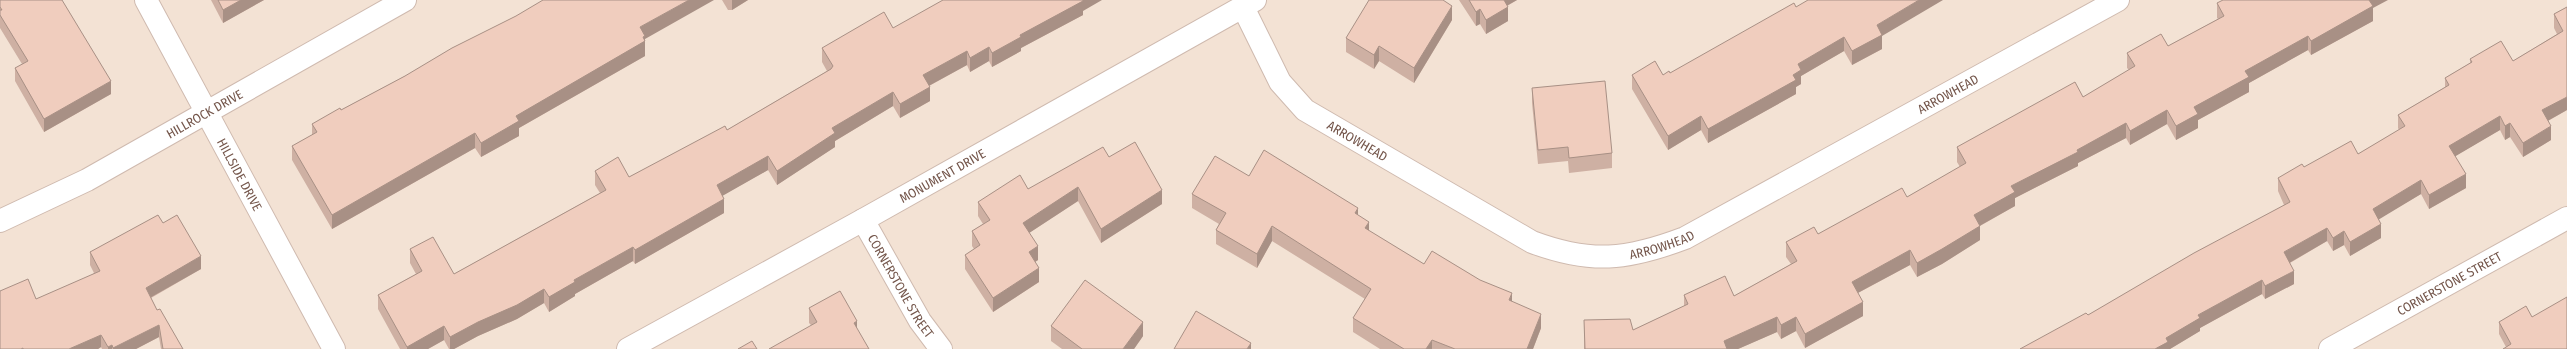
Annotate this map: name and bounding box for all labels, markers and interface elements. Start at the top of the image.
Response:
street label: ARROWHEAD [1915,71,1981,117]
street label: HILLROCK DRIVE [164,86,245,142]
street label: ARROWHEAD [1325,118,1390,164]
street label: HILLSIDE DRIVE [214,136,265,213]
street label: MONUMENT DRIVE [897,146,988,206]
street label: ARROWHEAD [1628,227,1697,262]
street label: CORNERSTONE STREET [865,232,937,341]
street label: CORNERSTONE STREET [2394,249,2504,319]

